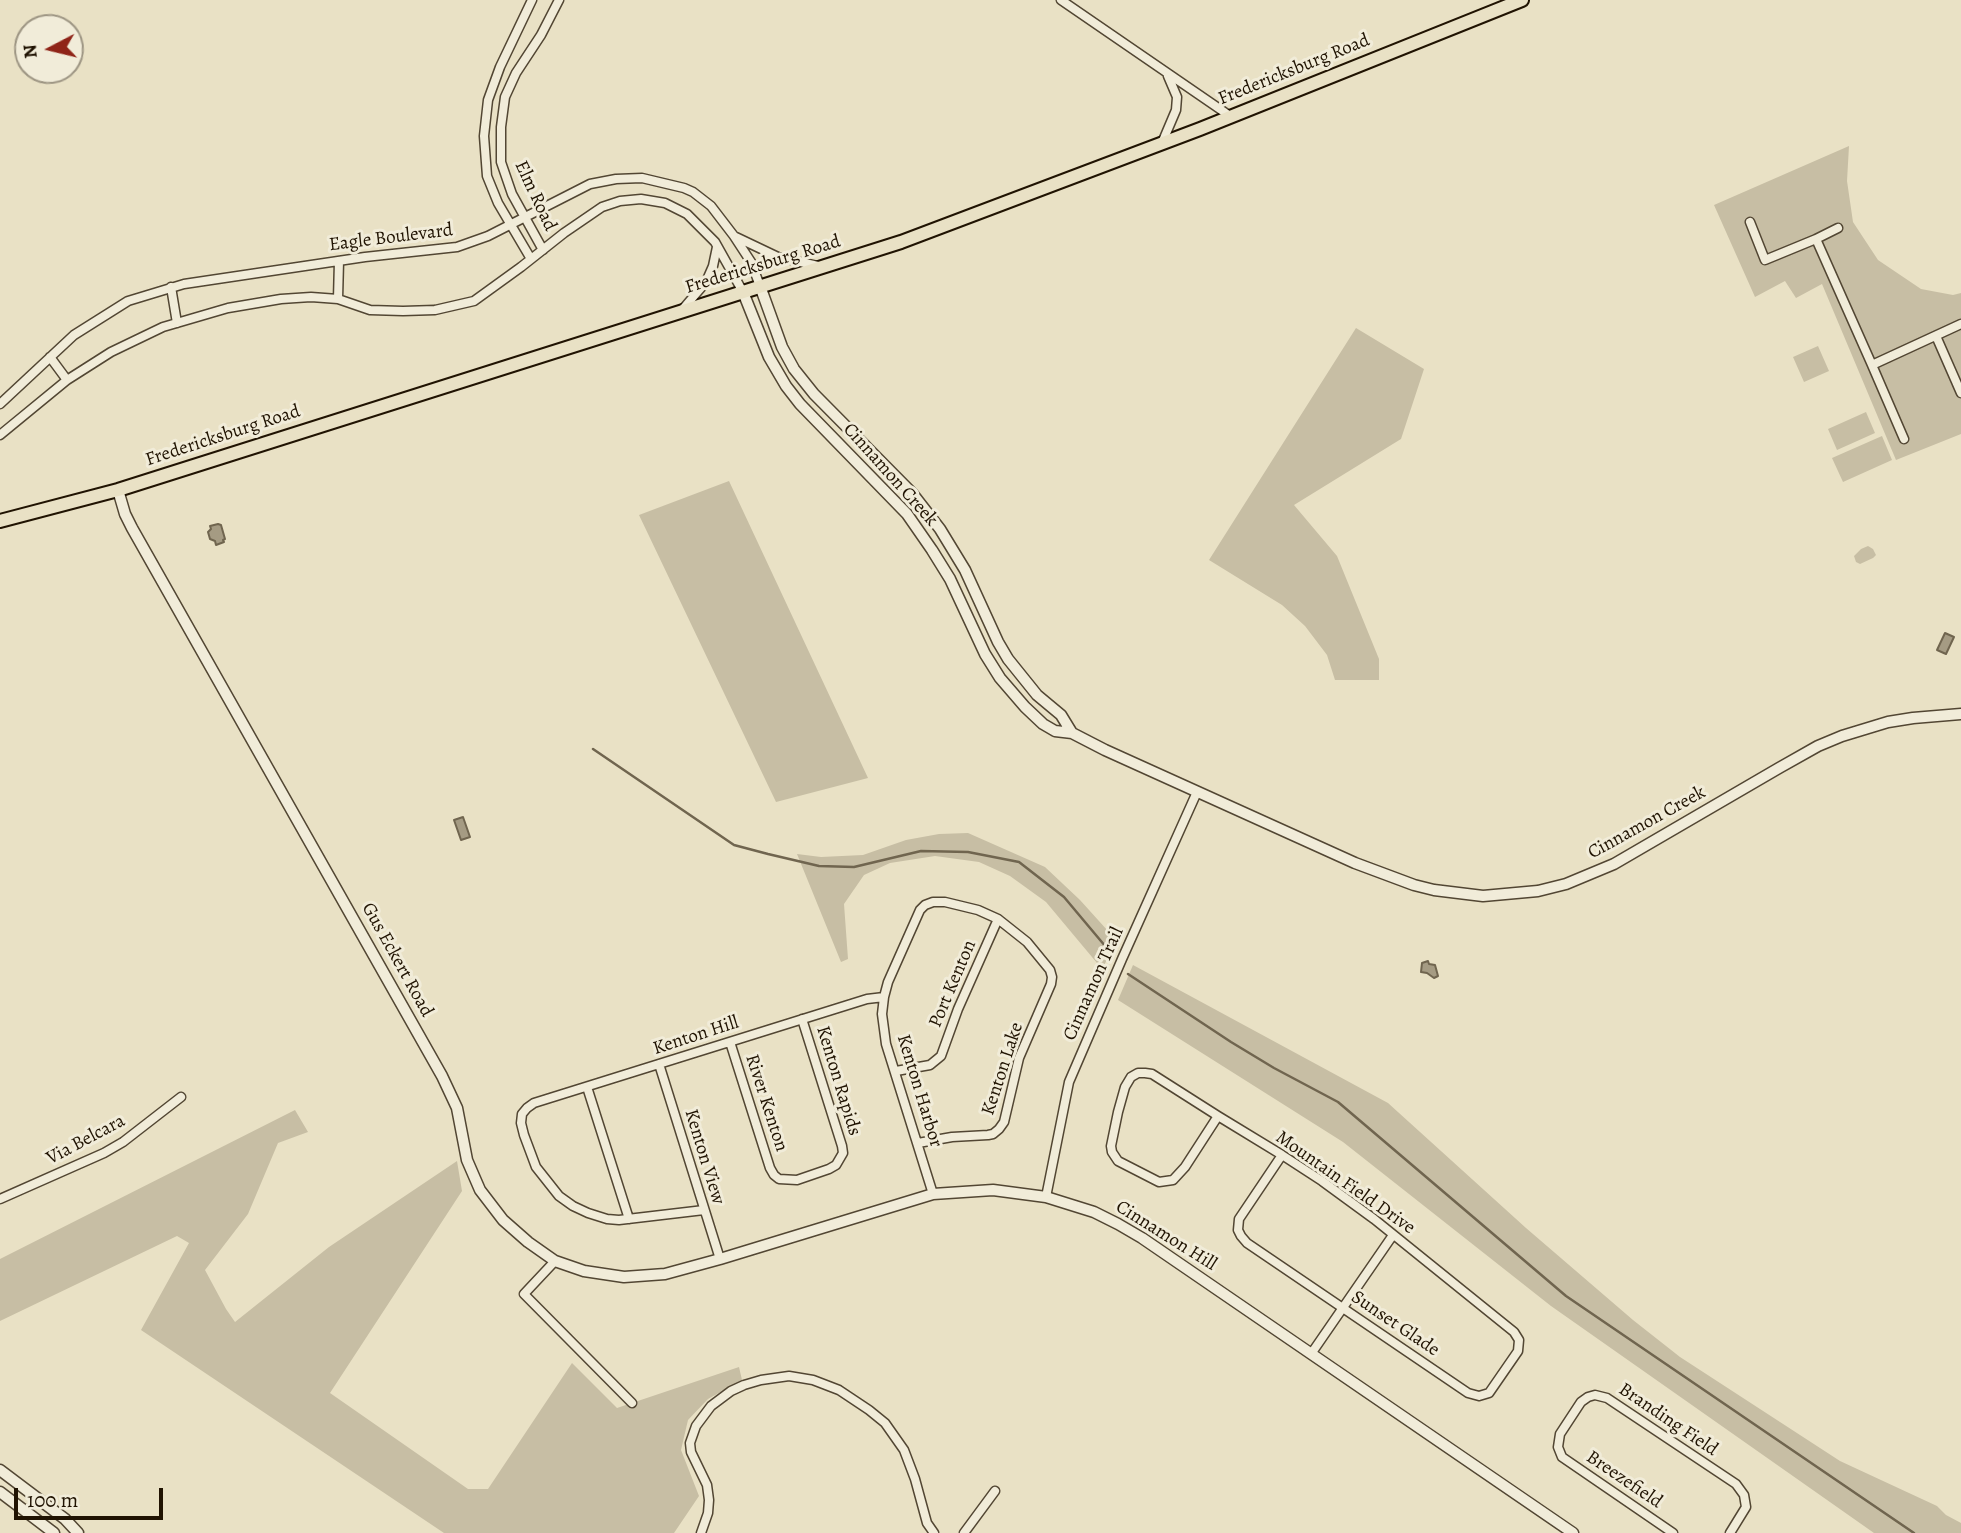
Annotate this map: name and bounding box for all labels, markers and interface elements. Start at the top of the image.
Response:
north arrow [14,14,84,84]
street label: Fredericksburg Road [1215,29,1373,111]
text: N [16,43,44,60]
street label: Elm Road [509,157,561,235]
street label: Eagle Boulevard [328,219,454,257]
street label: Fredericksburg Road [682,230,844,300]
street label: Fredericksburg Road [143,400,303,472]
street label: Cinnamon Creek [838,419,942,531]
street label: Cinnamon Creek [1584,781,1710,865]
street label: Gus Eckert Road [356,899,438,1021]
street label: Cinnamon Trail [1059,924,1129,1044]
street label: Port Kenton [924,937,982,1031]
street label: Kenton Hill [650,1011,742,1061]
street label: Kenton Lake [977,1020,1029,1118]
street label: Kenton Rapids [811,1023,865,1139]
street label: Kenton Harbor [891,1032,947,1150]
street label: River Kenton [740,1051,792,1155]
street label: Kenton View [679,1107,729,1207]
street label: Via Belcara [43,1110,129,1170]
street label: Mountain Field Drive [1271,1126,1419,1240]
street label: Cinnamon Hill [1111,1196,1221,1276]
street label: Sunset Glade [1346,1286,1444,1362]
street label: Branding Field [1614,1378,1722,1462]
street label: Breezefield [1582,1446,1666,1514]
scale bar [18,1474,166,1518]
text: 100 m [27,1486,78,1514]

